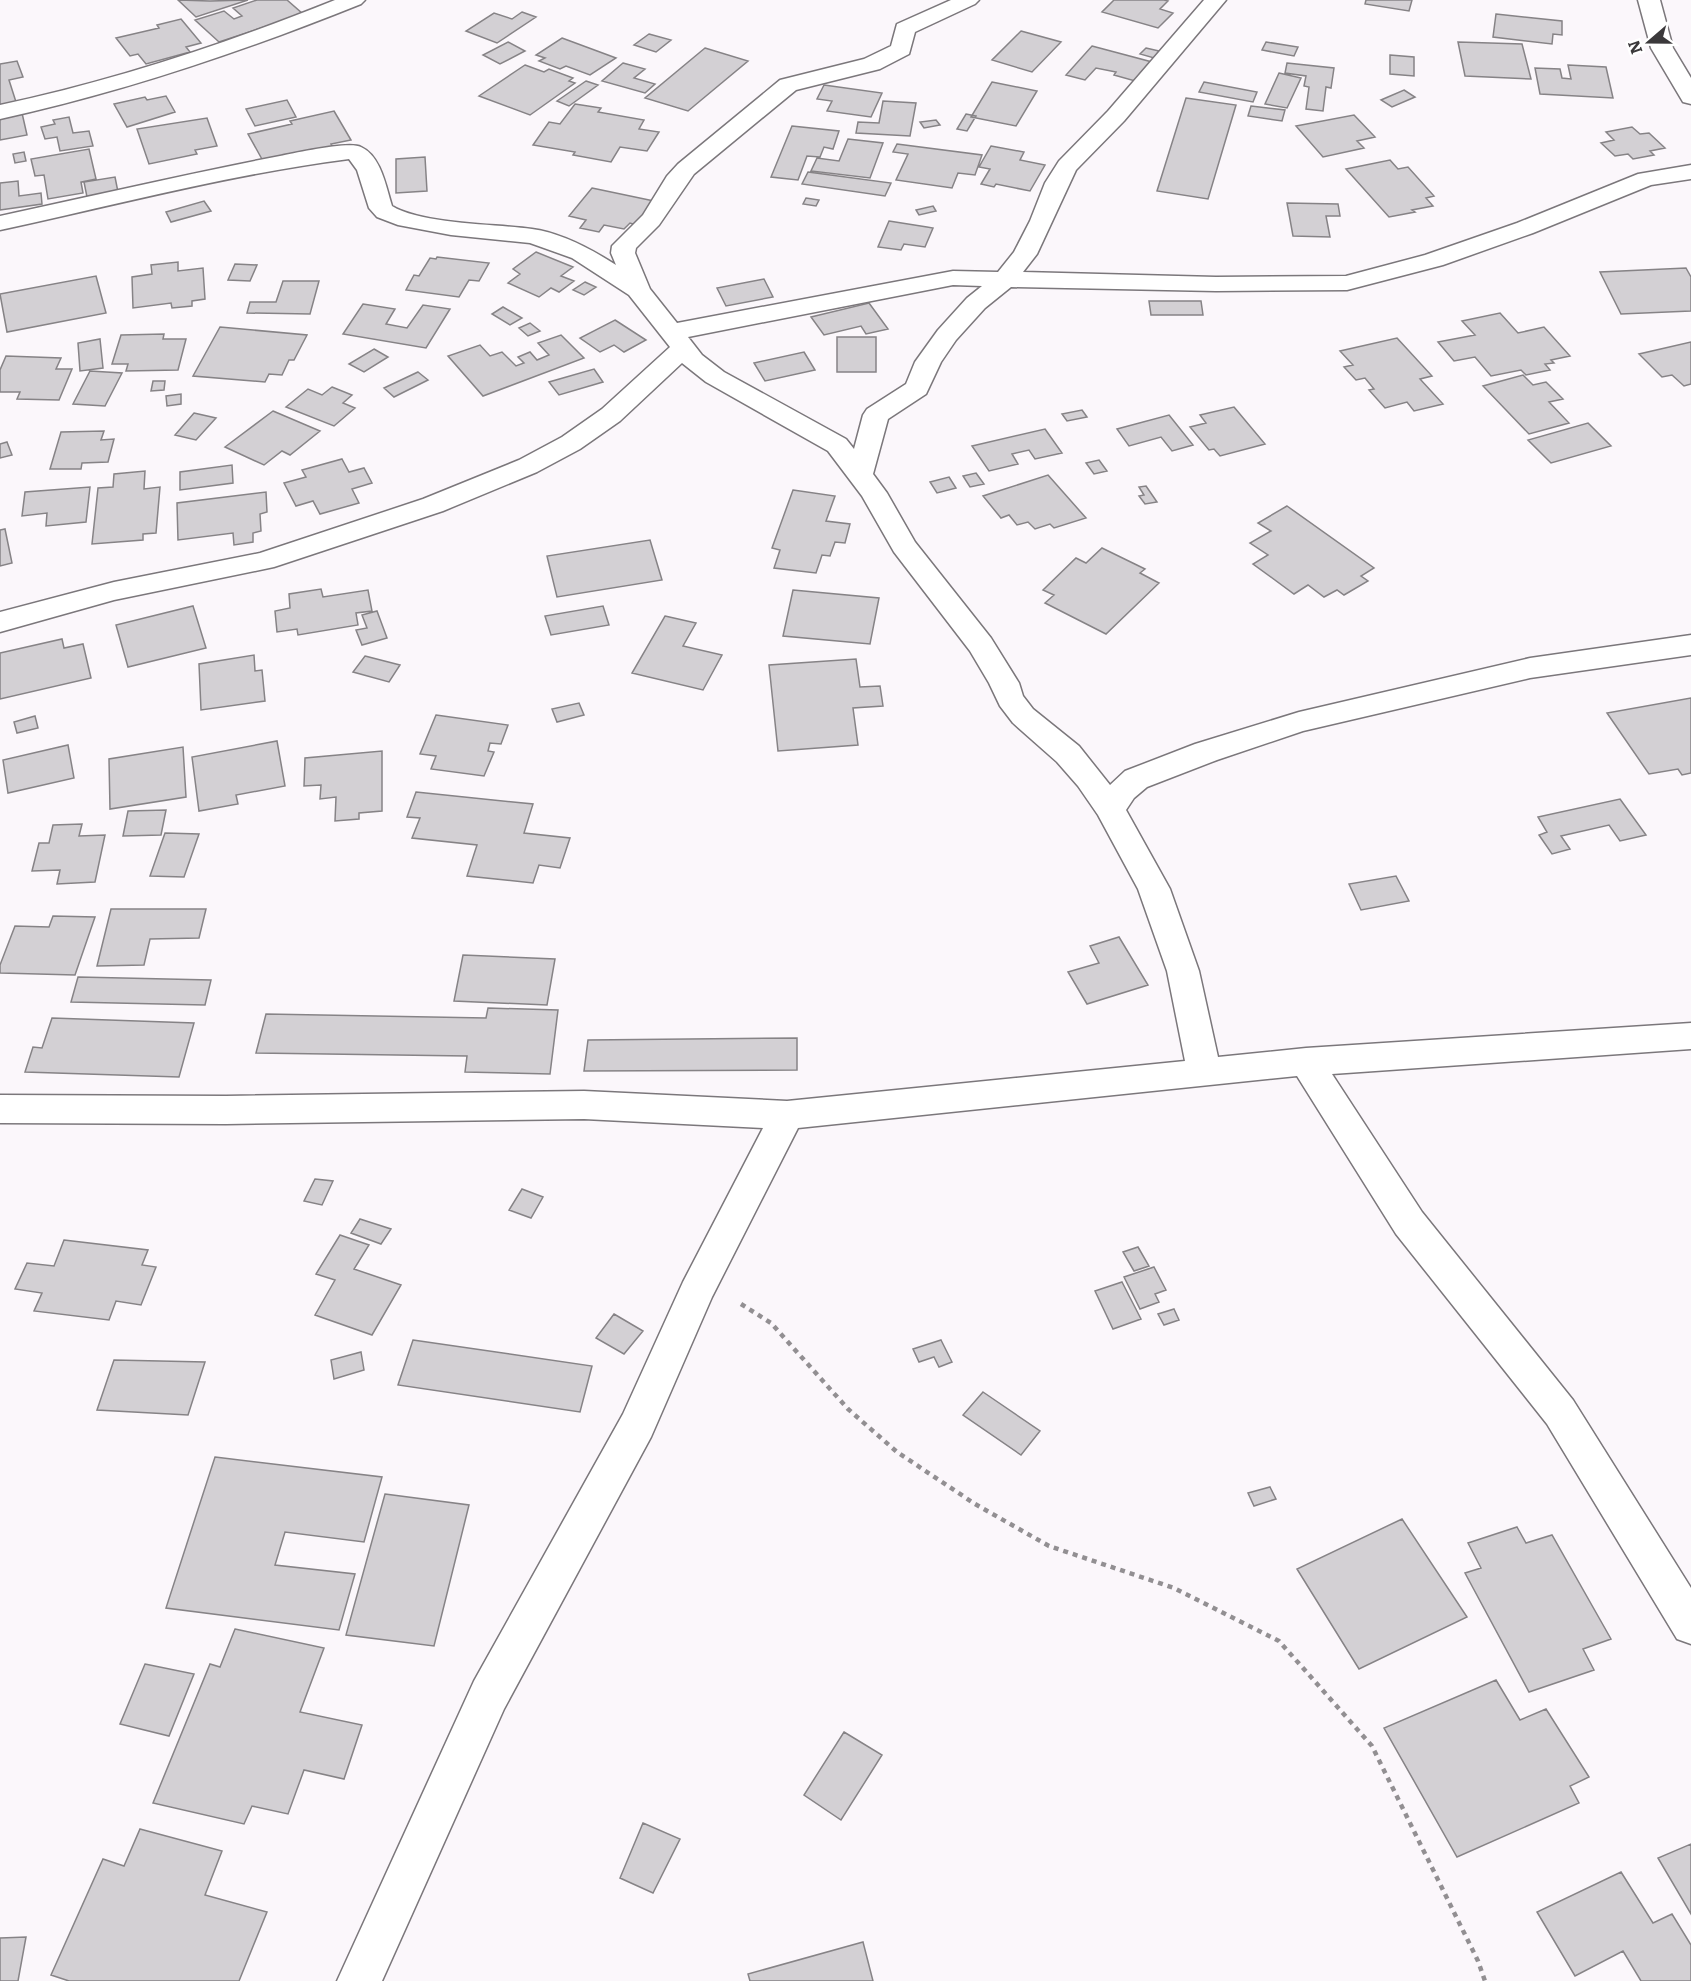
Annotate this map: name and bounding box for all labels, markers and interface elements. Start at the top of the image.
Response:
north arrow [1619,12,1679,72]
text: N [1620,37,1648,58]

